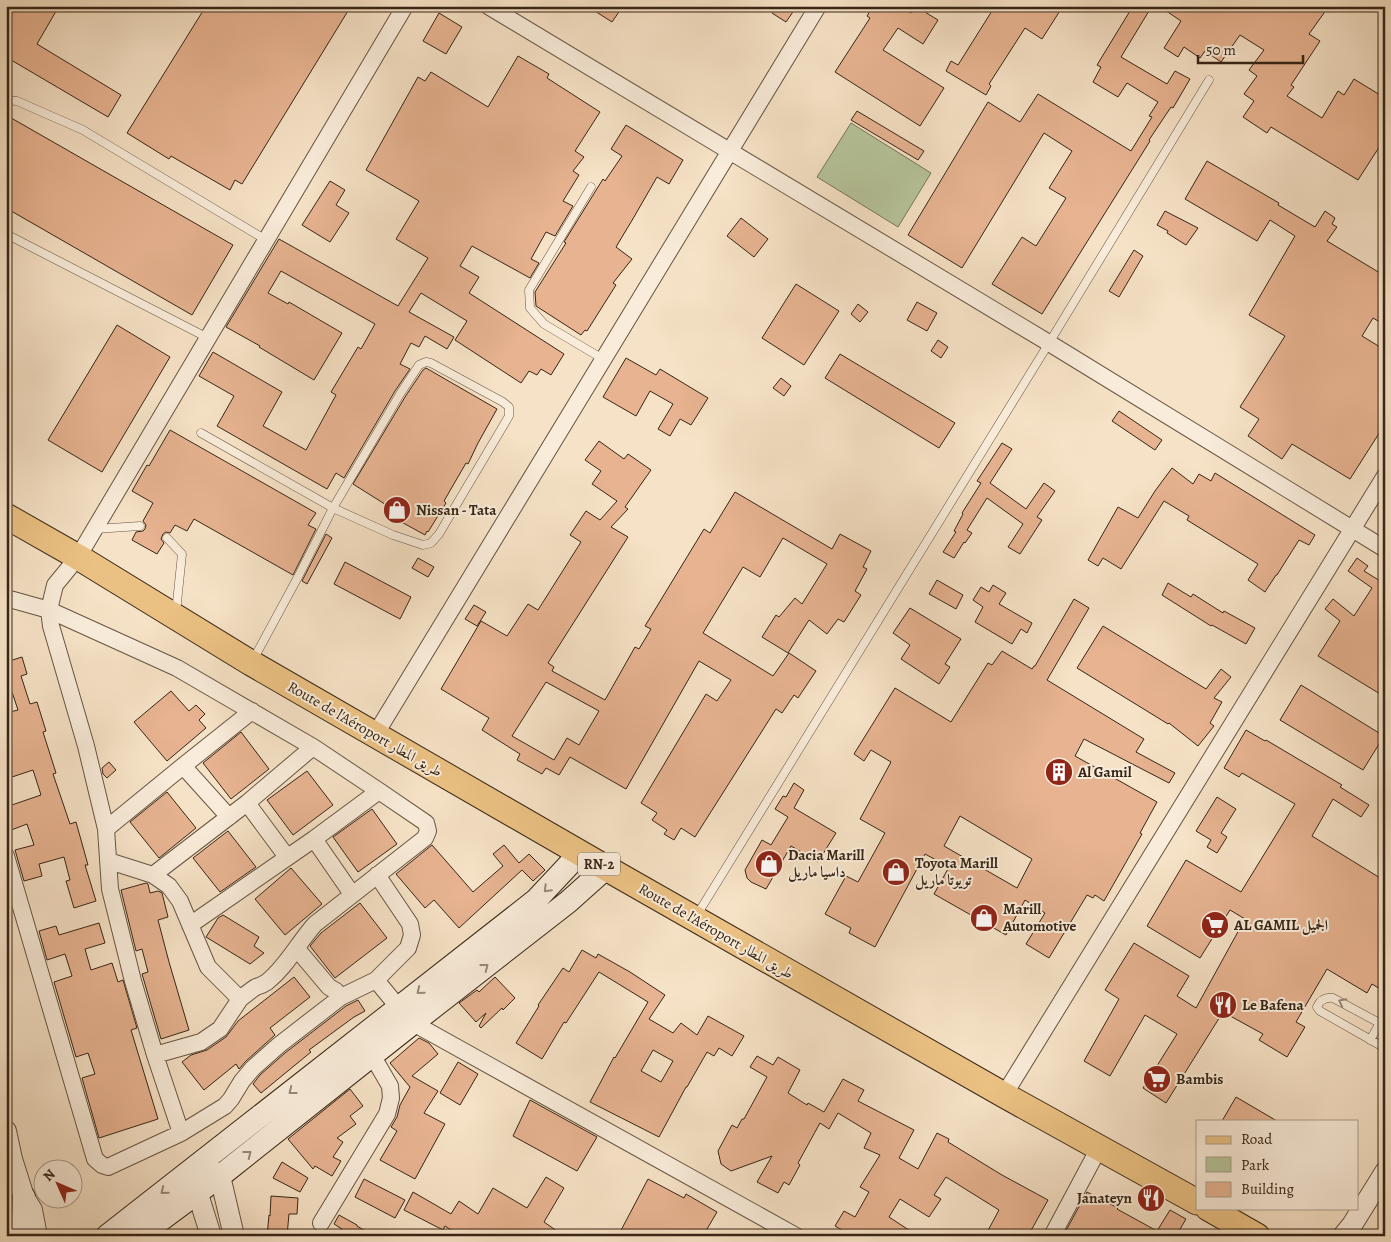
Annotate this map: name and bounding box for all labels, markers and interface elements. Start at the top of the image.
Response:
scale bar [1198,32,1304,64]
text: 50 m [1206,40,1236,60]
shop icon: Nissan - Tata [382,495,412,525]
place label: Nissan - Tata [416,500,497,520]
street label: Route de l'Aéroport طريق المطار [284,676,446,782]
building icon: Al Gamil [1044,757,1074,787]
place label: Al Gamil [1077,762,1132,782]
place label: Dacia Marill داسيا ماريل [788,845,864,883]
shop icon: Dacia Marill داسيا ماريل [754,849,784,879]
road number: RN-2 [578,852,620,876]
place label: Toyota Marill تويوتا ماريل [915,853,998,891]
shop icon: Toyota Marill تويوتا ماريل [881,857,911,887]
street label: Route de l'Aéroport طريق المطار [635,878,797,984]
one-way arrow [544,883,553,892]
place label: Marill Automotive [1002,899,1076,936]
shop icon: Marill Automotive [969,903,999,933]
supermarket icon: AL GAMIL الجميل [1200,910,1230,940]
place label: AL GAMIL الجميل [1233,915,1328,936]
one-way arrow [479,964,488,972]
one-way arrow [417,985,426,994]
restaurant icon: Le Bafena [1208,990,1238,1020]
place label: Le Bafena [1242,995,1304,1015]
one-way arrow [1338,998,1347,1008]
supermarket icon: Bambis [1142,1064,1172,1094]
place label: Bambis [1176,1069,1223,1089]
one-way arrow [288,1085,298,1094]
legend [1196,1120,1358,1210]
text: Road [1241,1129,1273,1149]
one-way arrow [242,1150,251,1159]
text: Park [1241,1155,1270,1175]
north arrow [32,1160,82,1210]
text: N [39,1165,59,1185]
text: Building [1241,1179,1294,1199]
restaurant icon: Janateyn [1136,1183,1166,1213]
one-way arrow [161,1186,170,1194]
place label: Janateyn [1077,1188,1133,1208]

